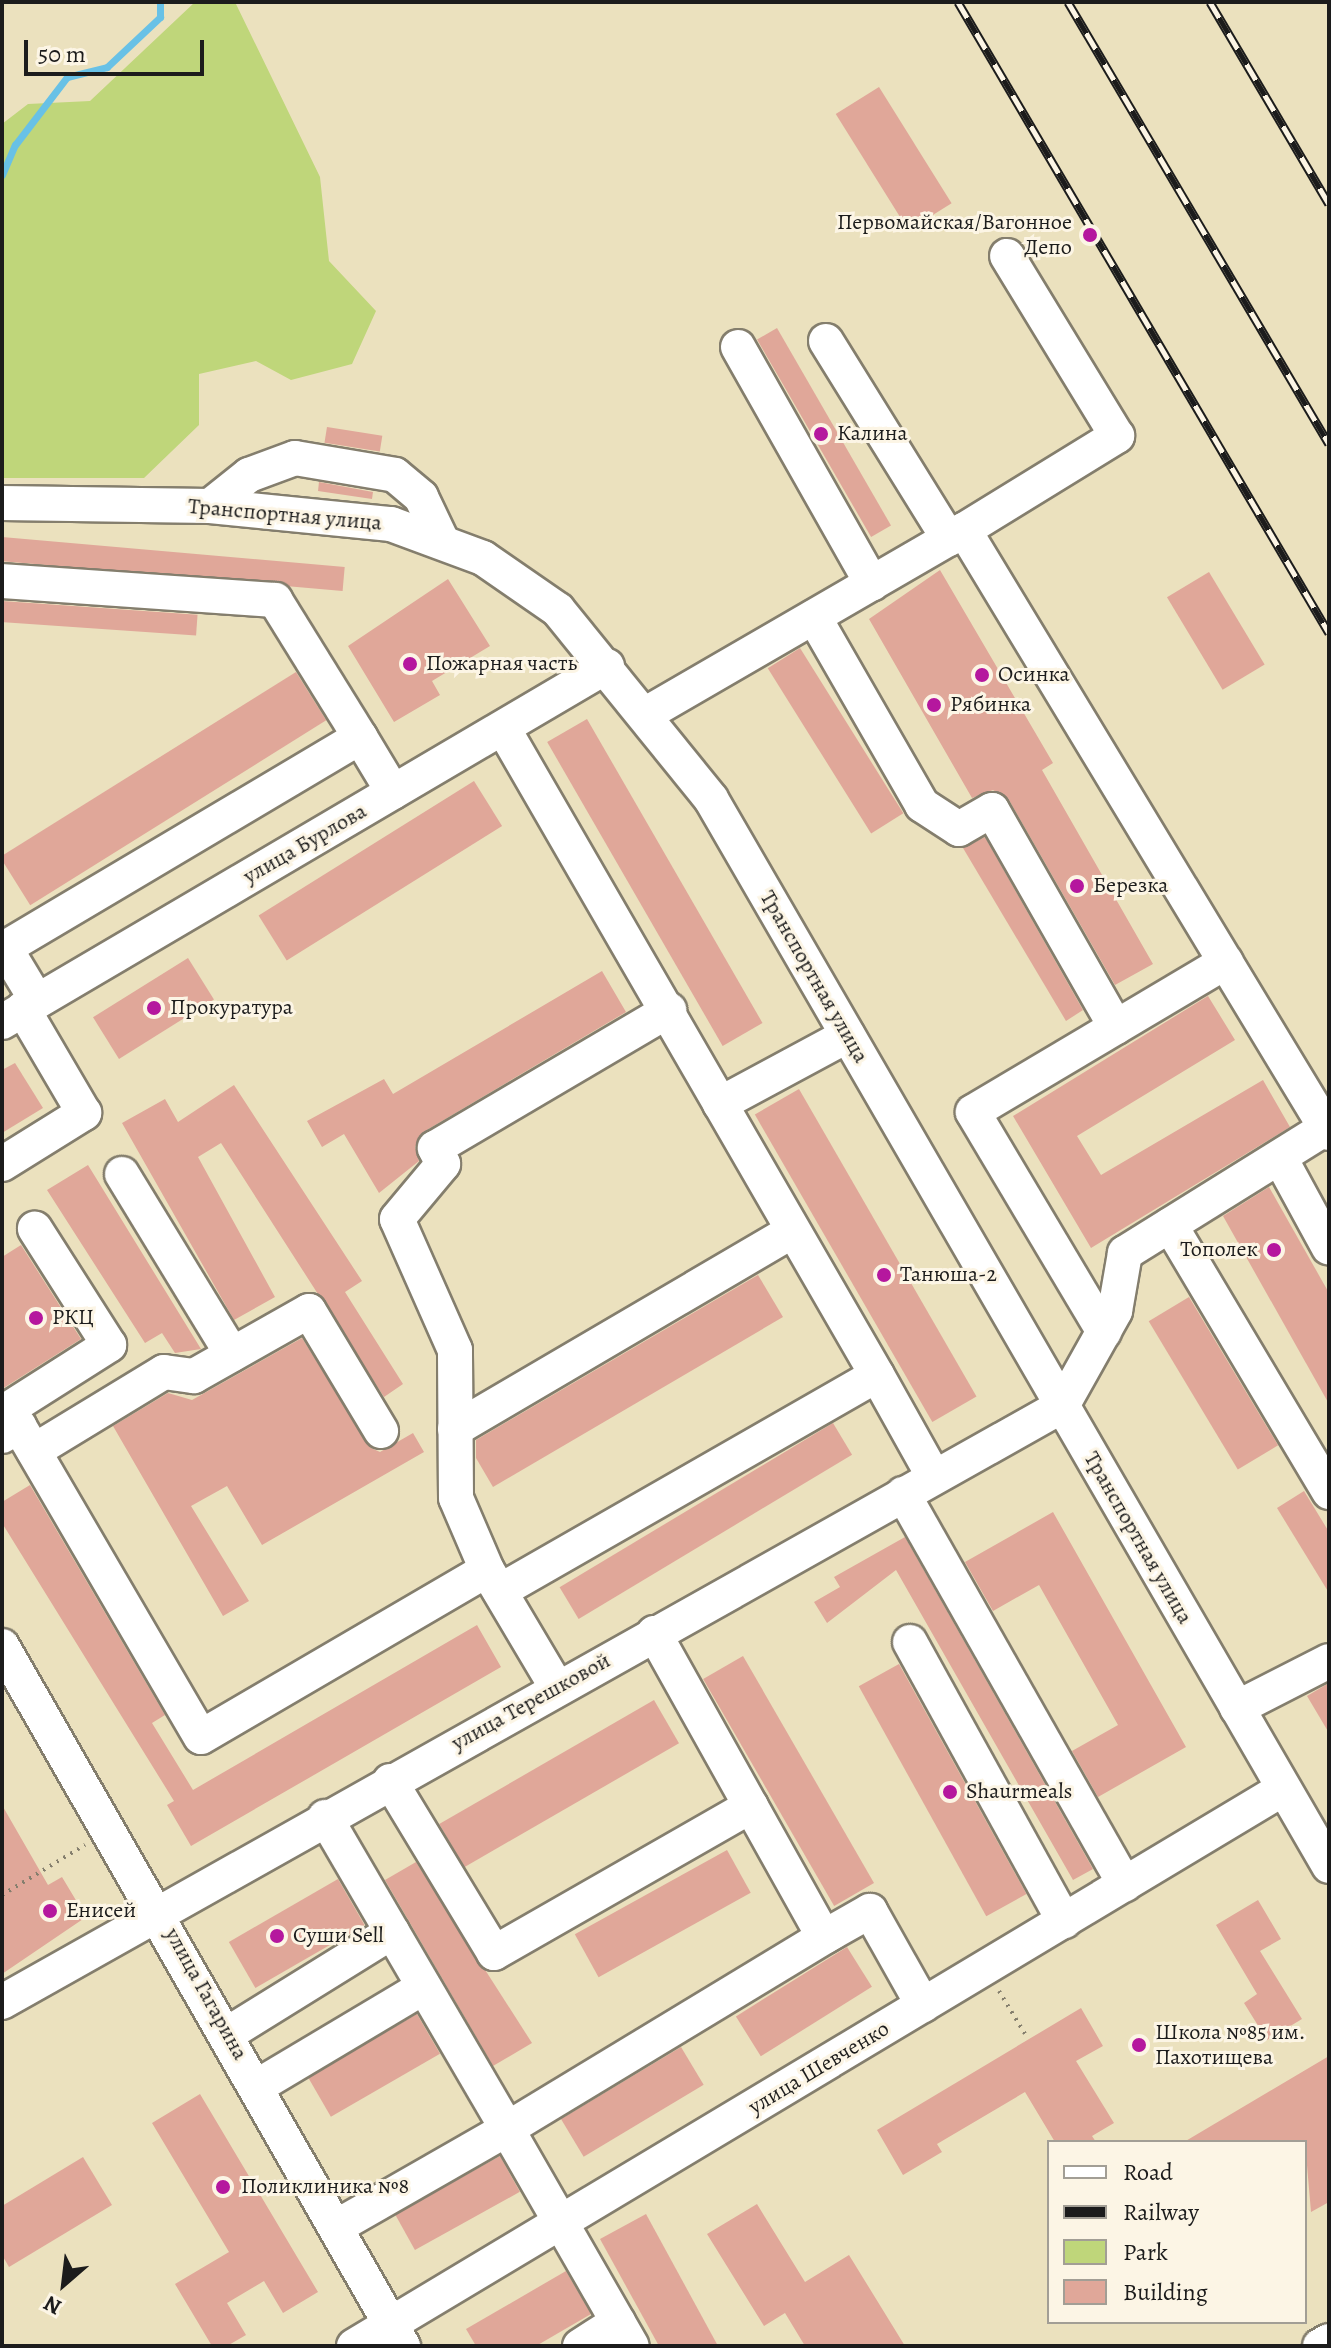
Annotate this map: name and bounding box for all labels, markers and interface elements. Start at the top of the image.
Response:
scale bar [28,24,208,74]
text: 50 m [38,38,86,70]
place label: Первомайская/Вагонное Депо [837,209,1072,260]
marker: Первомайская/Вагонное Депо [1079,224,1101,246]
place label: Калина [837,421,908,447]
marker: Калина [812,425,830,443]
street label: Транспортная улица [187,493,383,537]
place label: Пожарная часть [426,651,577,677]
marker: Пожарная часть [401,655,419,673]
place label: Осинка [998,662,1070,688]
marker: Осинка [973,666,991,684]
place label: Рябинка [950,692,1031,718]
marker: Рябинка [925,696,943,714]
street label: улица Бурлова [239,798,371,890]
place label: Березка [1093,873,1168,899]
marker: Березка [1068,877,1086,895]
street label: Транспортная улица [754,886,874,1068]
place label: Прокуратура [170,995,293,1021]
marker: Прокуратура [145,999,163,1017]
place label: Тополек [1180,1237,1258,1263]
marker: Тополек [1265,1241,1283,1259]
place label: Танюша-2 [900,1262,997,1288]
marker: Танюша-2 [875,1266,893,1284]
place label: РКЦ [52,1305,94,1331]
marker: РКЦ [27,1309,45,1327]
street label: Транспортная улица [1078,1447,1198,1629]
street label: улица Терешковой [447,1647,615,1757]
place label: Shaurmeals [966,1779,1072,1805]
marker: Shaurmeals [941,1783,959,1801]
place label: Енисей [66,1898,136,1924]
marker: Енисей [41,1902,59,1920]
street label: улица Гагарина [159,1923,253,2065]
place label: Суши Sell [293,1923,384,1949]
marker: Суши Sell [268,1927,286,1945]
street label: улица Шевченко [744,2016,894,2120]
place label: Школа №85 им. Пахотищева [1155,2019,1306,2070]
marker: Школа №85 им. Пахотищева [1130,2036,1148,2054]
legend [1047,2140,1307,2324]
text: Road [1123,2156,1173,2188]
place label: Поликлиника №8 [241,2174,409,2200]
marker: Поликлиника №8 [212,2176,234,2198]
text: Railway [1123,2196,1199,2228]
text: Park [1123,2236,1168,2268]
north arrow [24,2244,104,2324]
text: Building [1123,2276,1208,2308]
text: N [39,2288,67,2322]

